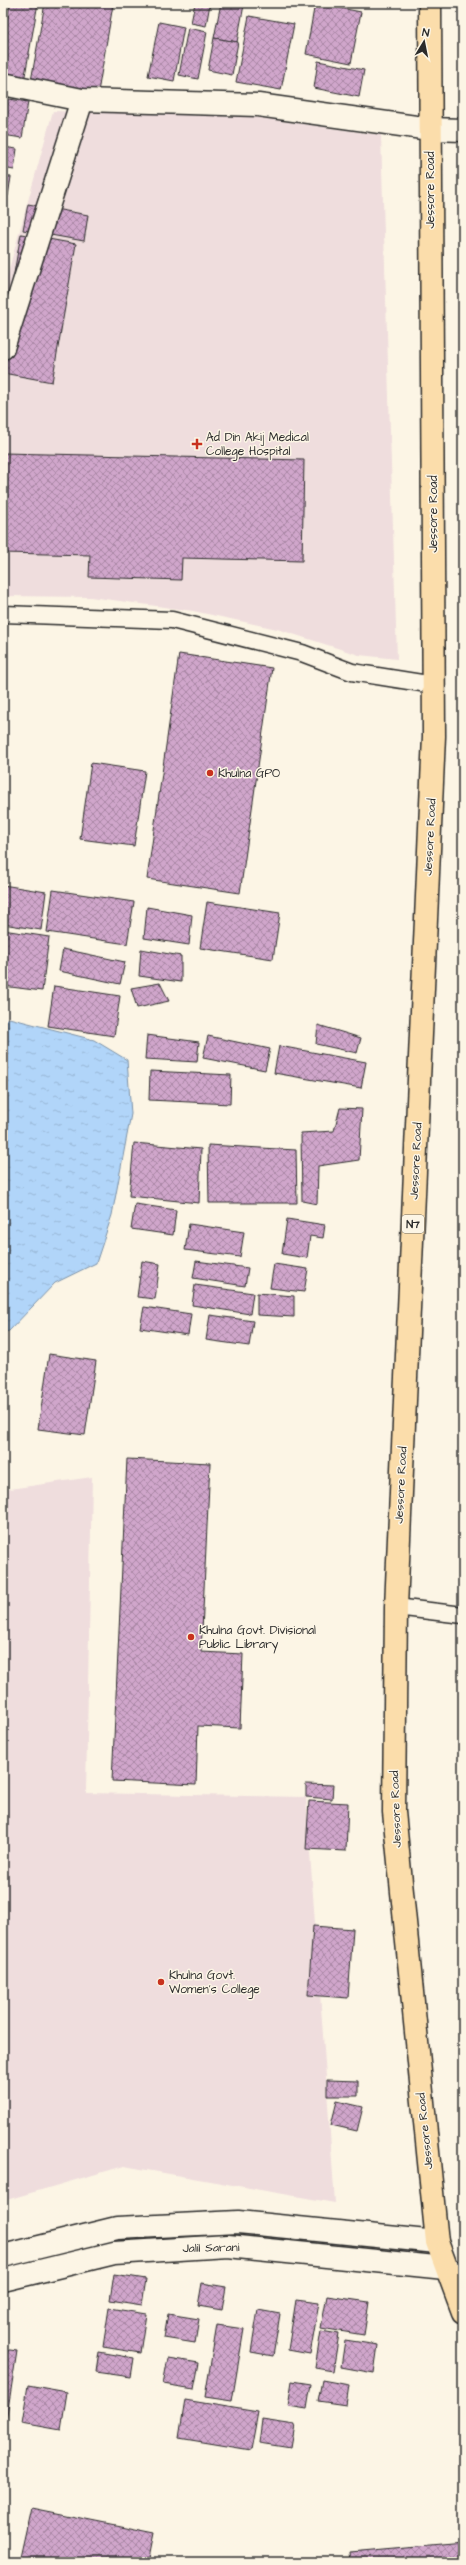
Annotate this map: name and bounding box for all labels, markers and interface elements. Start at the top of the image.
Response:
north arrow [404,22,444,62]
text: N [421,25,430,41]
street label: Jessore Road [422,151,439,229]
place label: Ad Din Akij Medical College Hospital [206,429,309,461]
marker: Ad Din Akij Medical College Hospital [191,438,203,450]
street label: Jessore Road [425,475,442,553]
place label: Khulna GPO [218,765,280,782]
marker: Khulna GPO [205,768,215,778]
street label: Jessore Road [419,798,441,876]
street label: Jessore Road [405,1122,427,1200]
road number: N7 [402,1215,424,1233]
street label: Jessore Road [390,1446,412,1524]
place label: Khulna Govt. Divisional Public Library [199,1622,316,1654]
marker: Khulna Govt. Divisional Public Library [186,1632,196,1642]
street label: Jessore Road [386,1770,406,1848]
place label: Khulna Govt. Women's College [169,1967,260,1999]
marker: Khulna Govt. Women's College [156,1977,166,1987]
street label: Jessore Road [413,2092,437,2170]
street label: Jalil Sarani [182,2239,240,2257]

